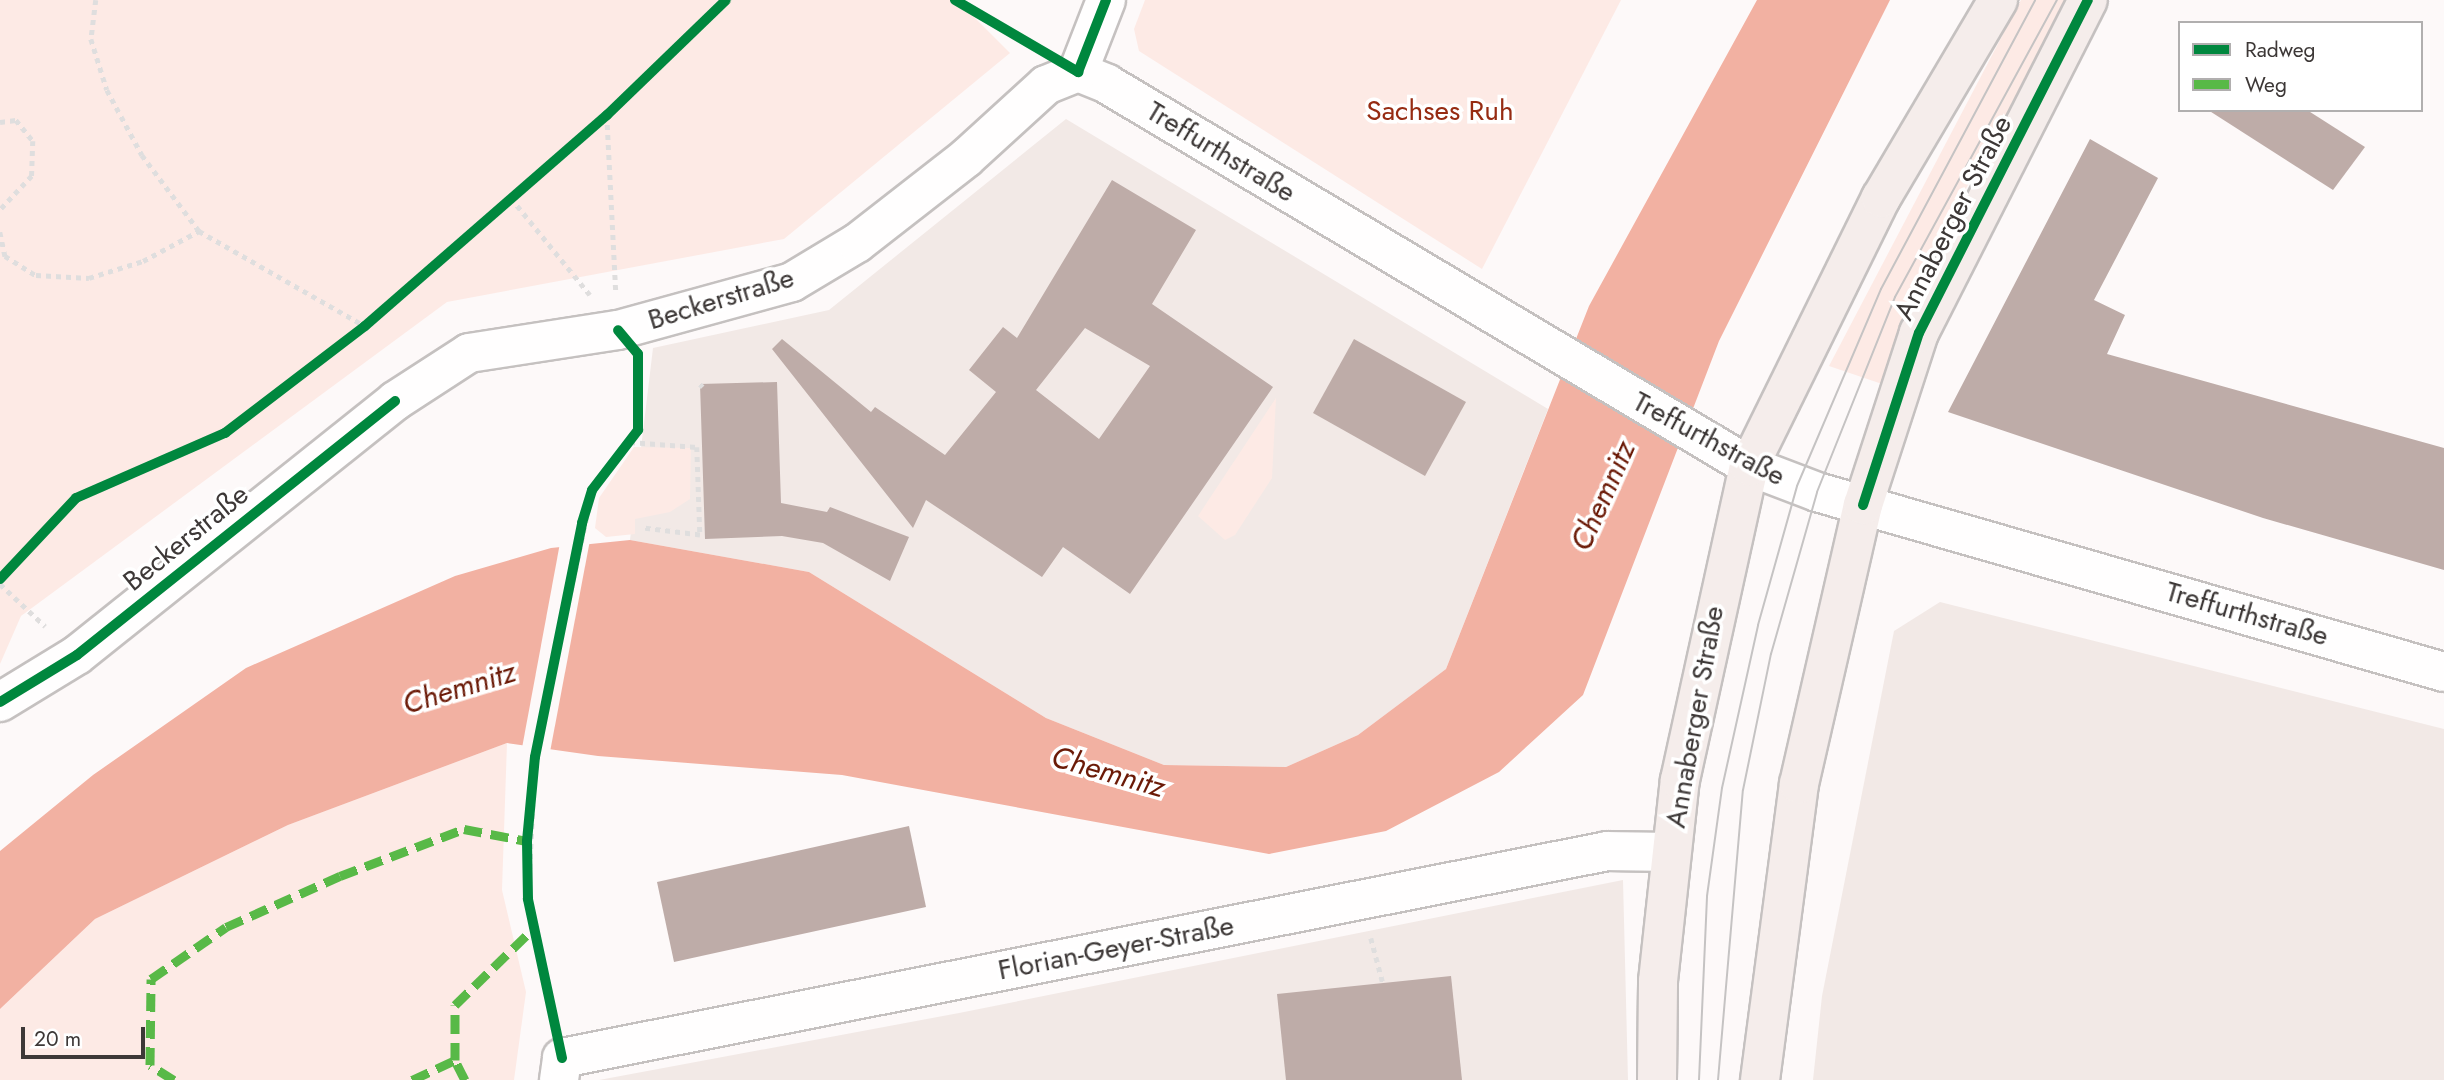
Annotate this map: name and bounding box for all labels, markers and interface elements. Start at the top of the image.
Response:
legend [2178,21,2423,112]
text: Radweg [2245,35,2316,65]
text: Weg [2245,70,2287,100]
street label: Treffurthstraße [1141,94,1301,210]
park label: Sachses Ruh [1366,94,1514,128]
street label: Annaberger Straße [1887,110,2019,326]
street label: Beckerstraße [644,261,798,337]
street label: Treffurthstraße [1627,385,1791,493]
water label: Chemnitz [1563,436,1643,556]
street label: Beckerstraße [117,478,255,598]
street label: Treffurthstraße [2162,575,2332,653]
street label: Annaberger Straße [1659,603,1731,831]
water label: Chemnitz [398,654,520,722]
water label: Chemnitz [1047,739,1169,805]
street label: Florian-Geyer-Straße [995,909,1237,987]
scale bar [24,1014,149,1058]
text: 20 m [34,1024,81,1054]

